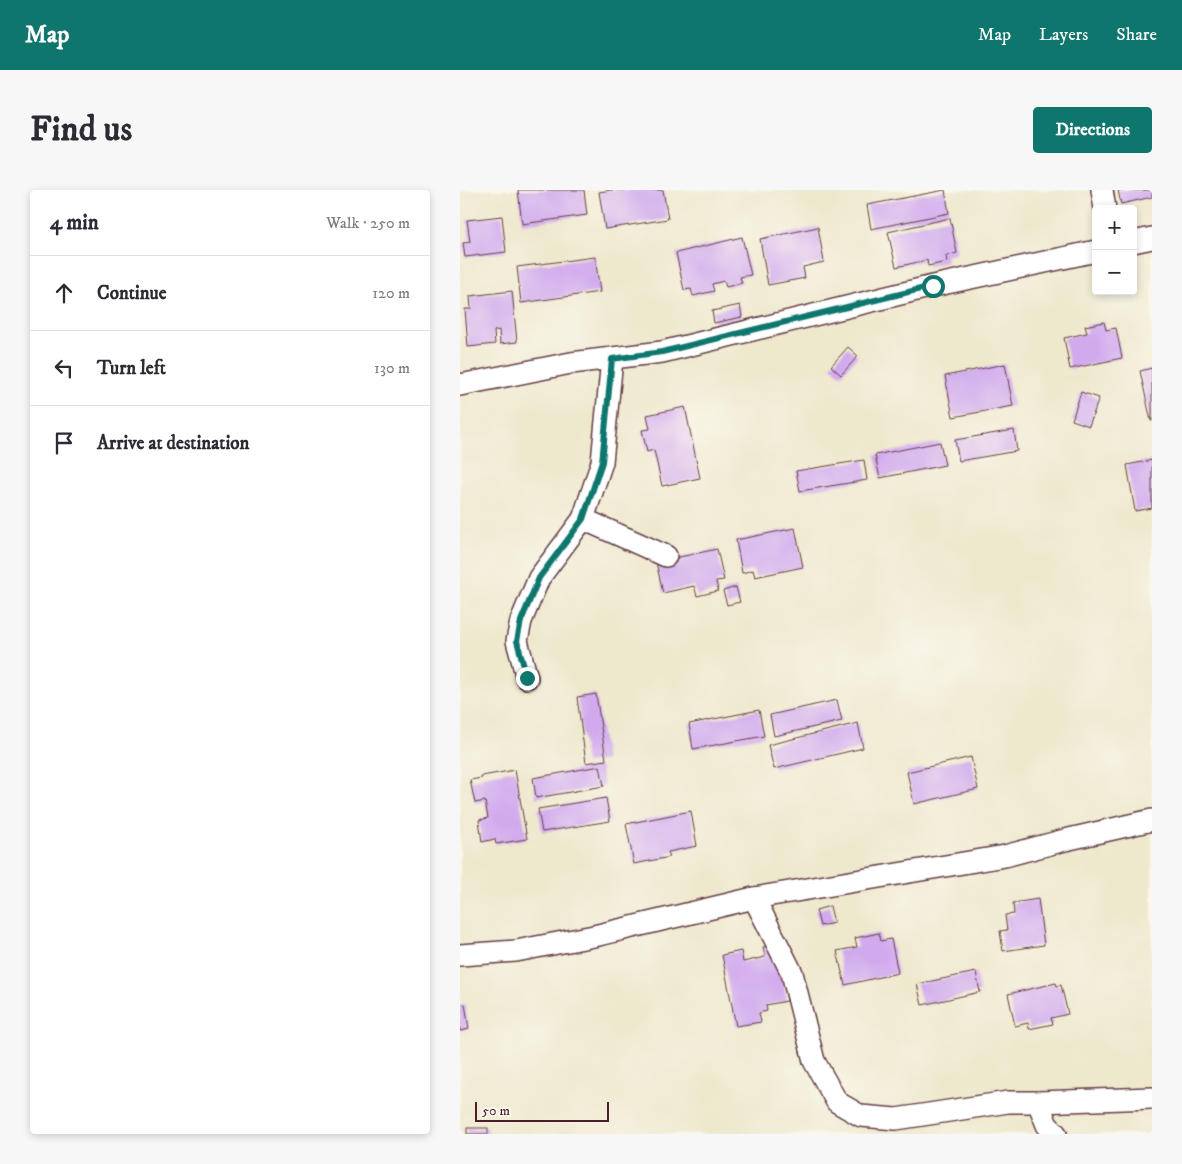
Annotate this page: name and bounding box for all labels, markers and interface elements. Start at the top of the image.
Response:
text: Map [25,20,69,50]
text: Map [978,24,1011,46]
text: Layers [1039,24,1088,46]
text: Share [1116,24,1157,46]
button: Directions [1033,107,1152,153]
text: Find us [30,108,132,152]
map controls [1092,205,1137,295]
button: + [1092,205,1137,250]
text: 4 min [50,210,99,236]
text: Walk · 250 m [326,213,410,233]
button: − [1092,250,1137,295]
route start [922,275,945,298]
icon: ahead [50,279,78,307]
text: Continue [97,282,167,305]
text: 120 m [372,283,410,303]
icon: left [50,354,78,382]
text: Turn left [97,357,166,380]
text: 130 m [374,358,410,378]
icon: arrive [50,429,78,457]
text: Arrive at destination [97,432,249,455]
route end [516,667,539,690]
scale bar [475,1099,609,1122]
text: 50 m [482,1102,510,1120]

